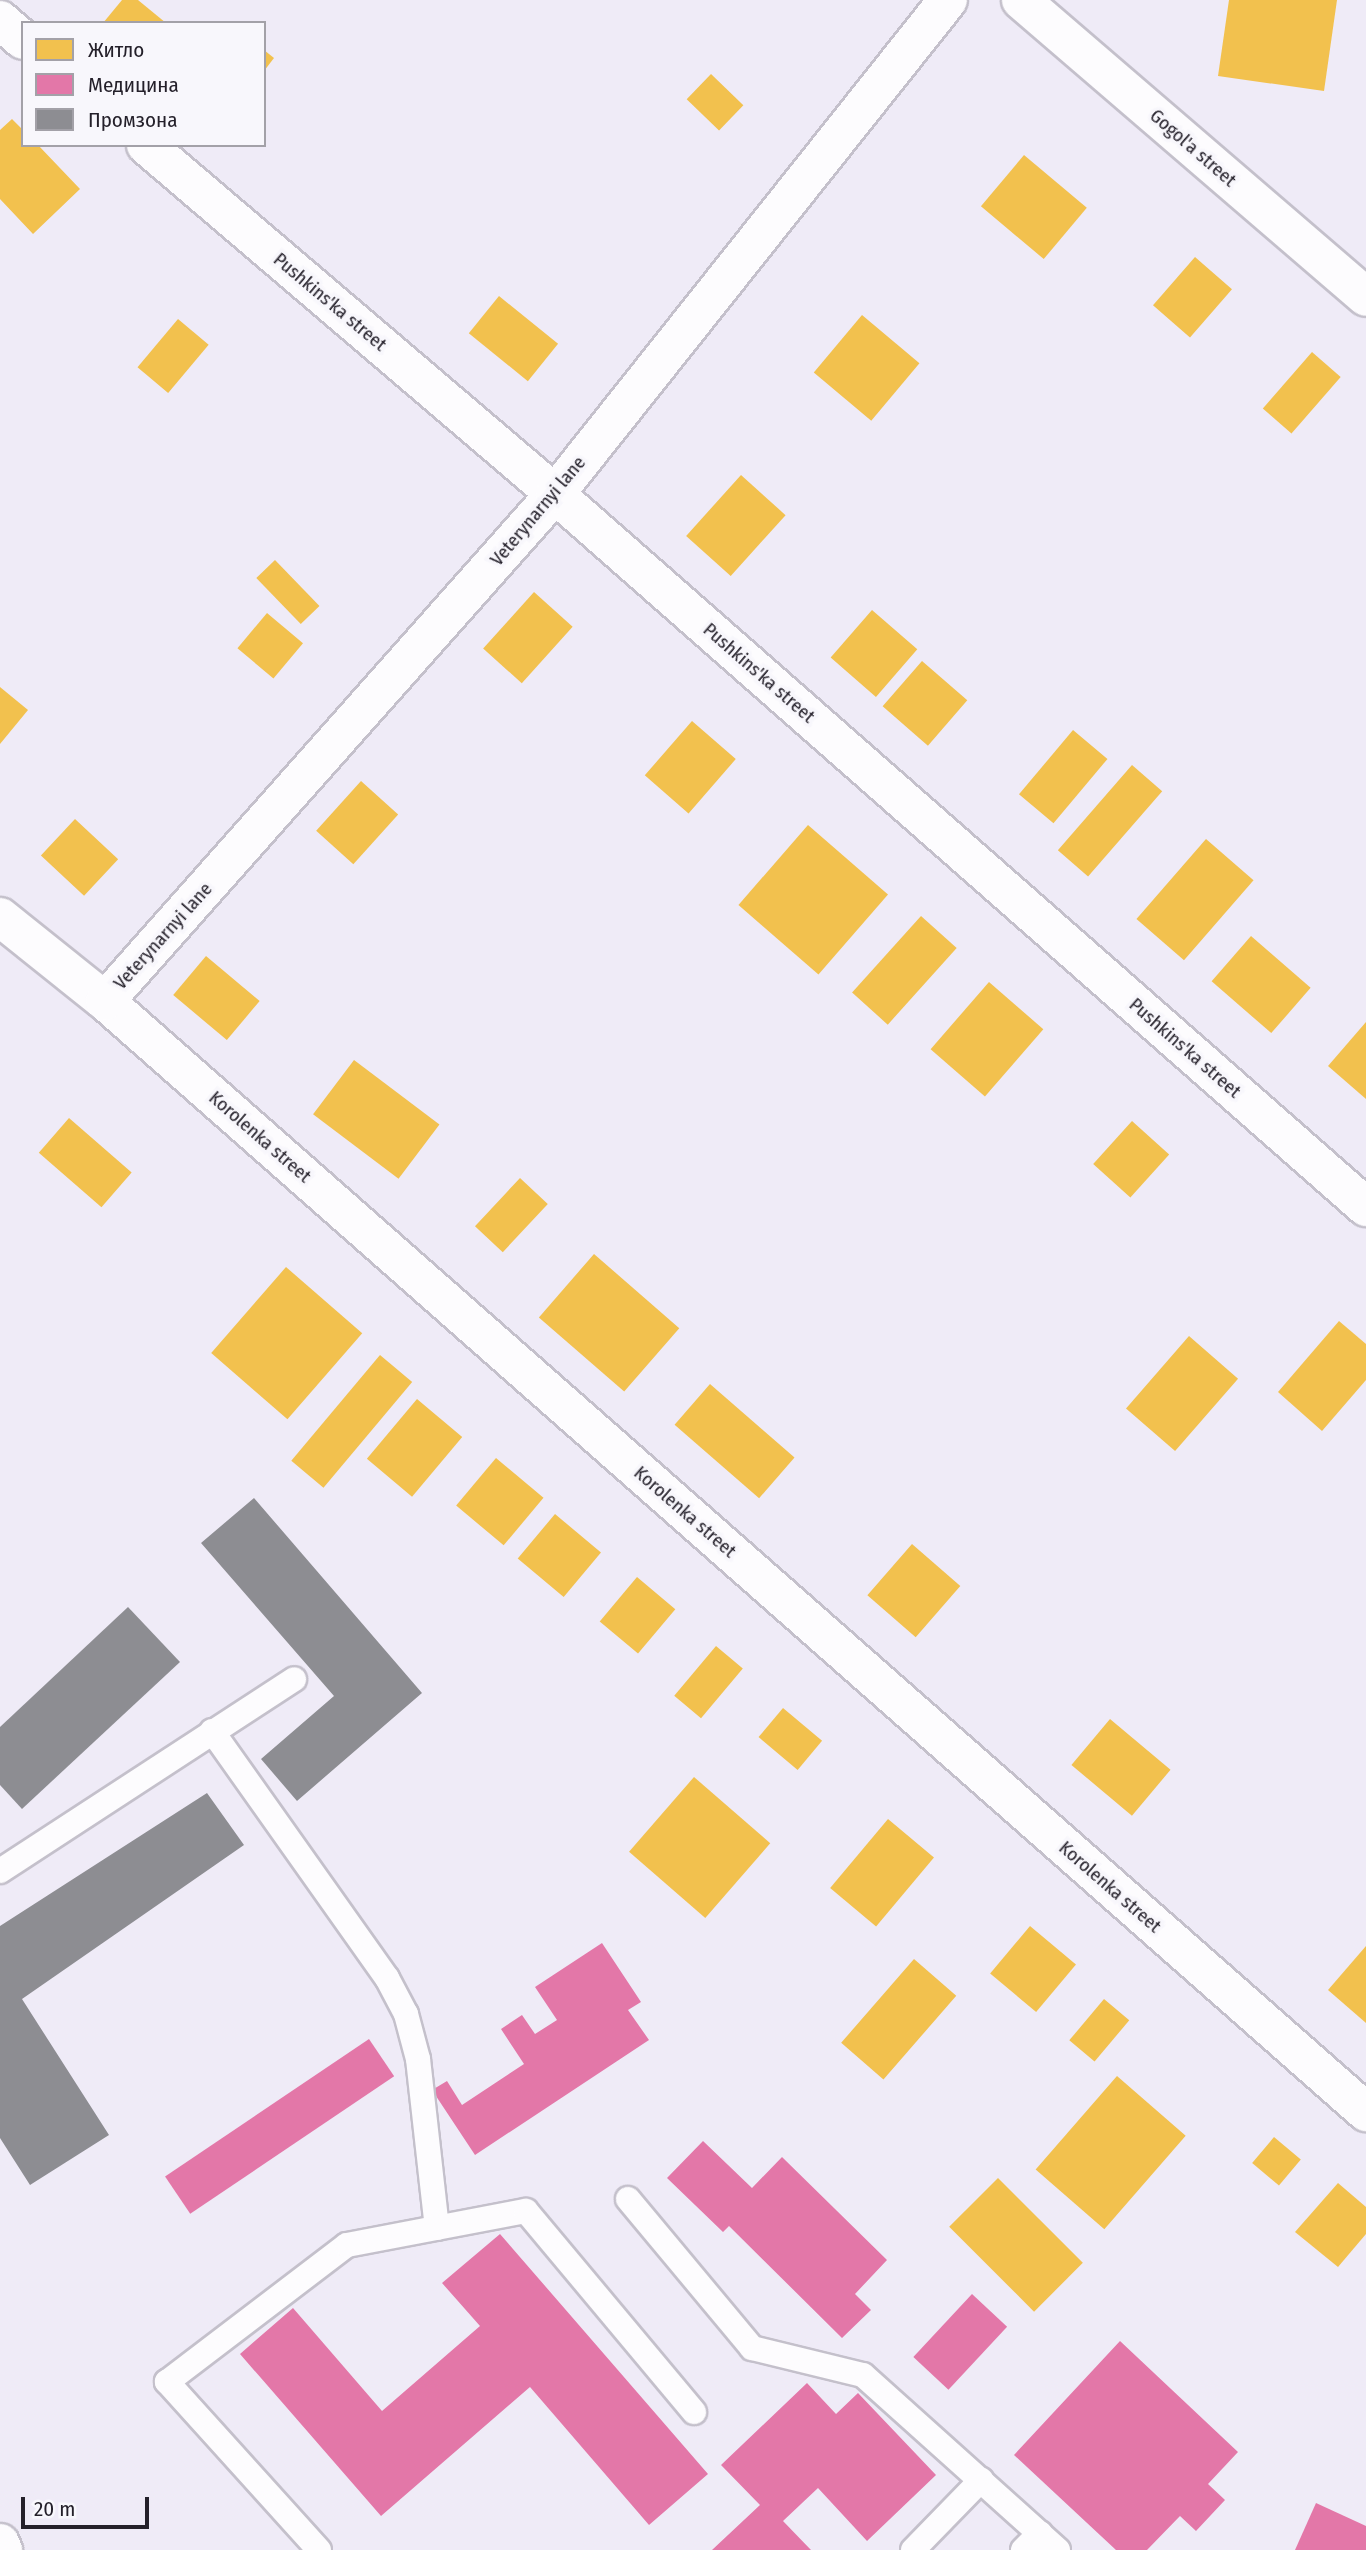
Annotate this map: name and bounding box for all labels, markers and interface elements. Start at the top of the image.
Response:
legend [21,21,266,147]
text: Житло [88,37,144,63]
text: Медицина [88,72,179,98]
street label: Gogol'a street [1145,104,1241,192]
text: Промзона [88,107,177,133]
street label: Pushkins'ka street [269,248,391,356]
street label: Veterynarnyi lane [485,452,591,570]
street label: Pushkins'ka street [698,618,820,728]
street label: Veterynarnyi lane [109,878,217,994]
street label: Pushkins'ka street [1124,993,1246,1103]
street label: Korolenka street [204,1086,316,1188]
street label: Korolenka street [629,1461,741,1563]
street label: Korolenka street [1054,1836,1166,1938]
scale bar [24,2484,152,2528]
text: 20 m [34,2496,75,2522]

